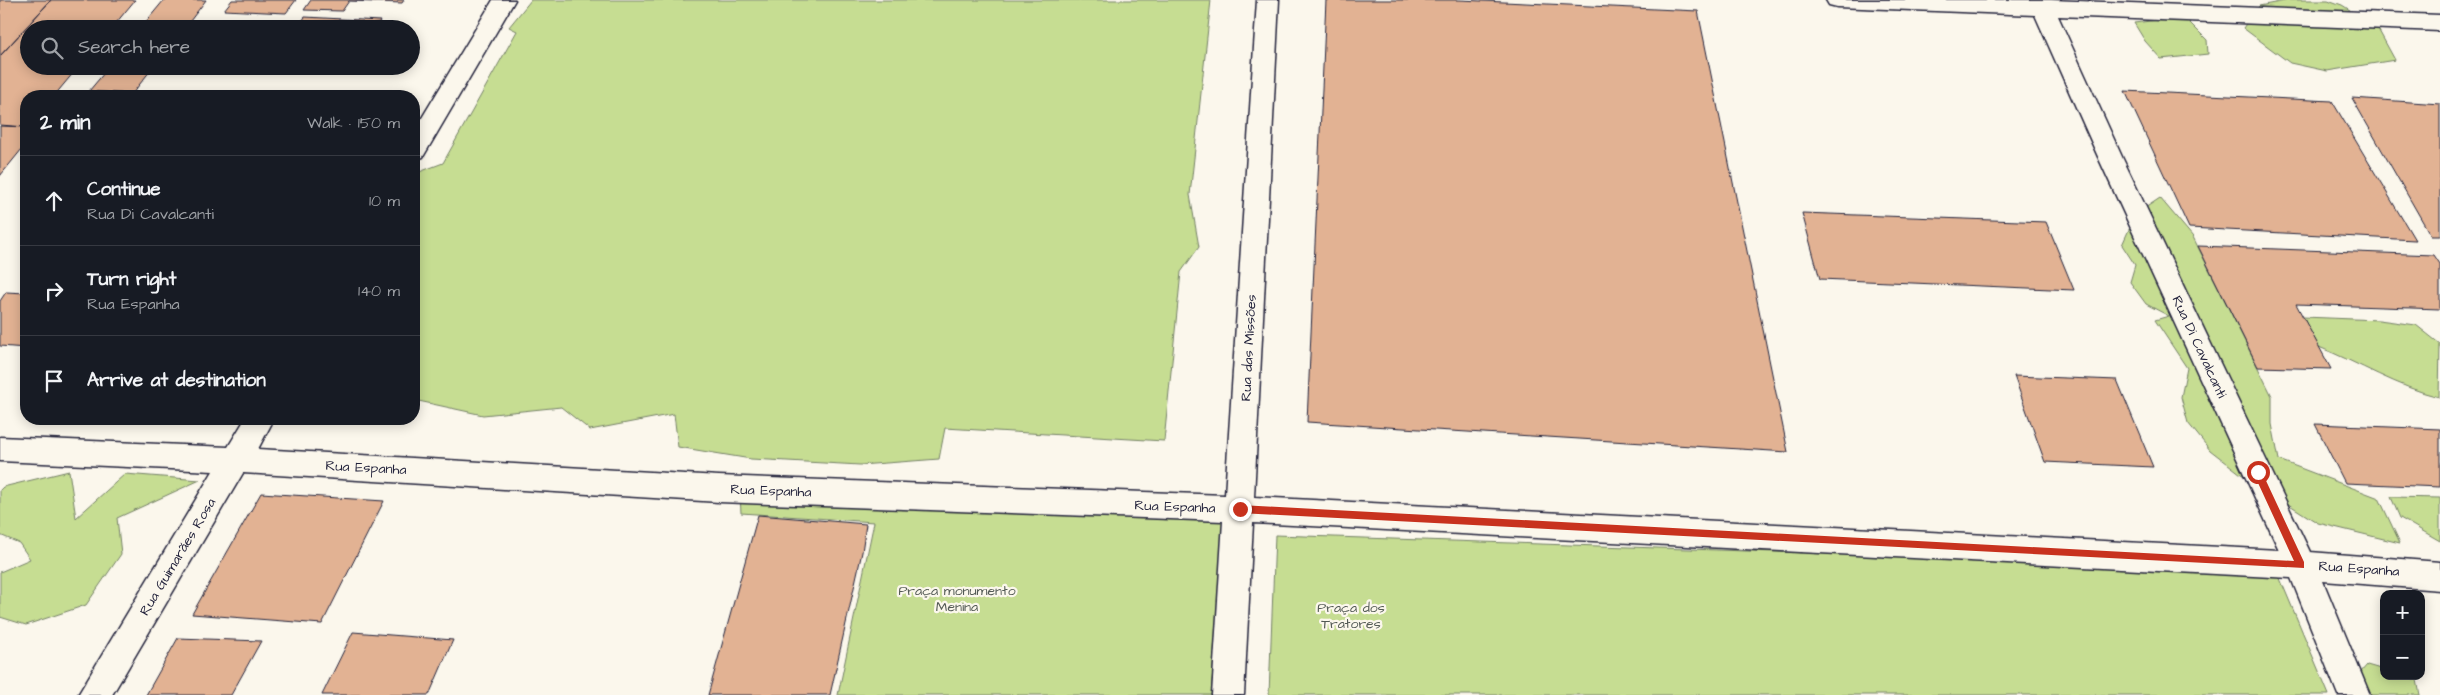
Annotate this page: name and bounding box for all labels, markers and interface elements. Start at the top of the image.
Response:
search box [20,20,420,75]
icon: search [38,34,66,62]
text: Search here [78,34,190,61]
text: 2 min [40,108,90,137]
text: Walk · 150 m [307,112,400,134]
text: Continue [87,176,161,203]
icon: ahead [40,187,68,215]
text: 10 m [369,190,400,212]
text: Rua Di Cavalcanti [87,203,214,225]
text: Turn right [87,266,176,293]
icon: right [40,277,68,305]
text: 140 m [358,280,400,302]
street label: Rua Di Cavalcanti [2166,292,2232,402]
text: Rua Espanha [87,293,180,315]
street label: Rua das Missões [1236,294,1262,402]
icon: arrive [40,367,68,395]
text: Arrive at destination [87,367,266,394]
street label: Rua Espanha [325,456,407,480]
route start [2247,461,2270,484]
street label: Rua Espanha [730,480,812,502]
street label: Rua Guimarães Rosa [135,494,221,620]
street label: Rua Espanha [1134,496,1216,518]
route end [1229,498,1252,521]
street label: Rua Espanha [2318,556,2400,582]
park label: Praça monumento Menina [898,581,1016,617]
map controls [2380,590,2425,680]
button: + [2380,590,2425,635]
park label: Praça dos Tratores [1317,598,1385,634]
button: − [2380,635,2425,680]

